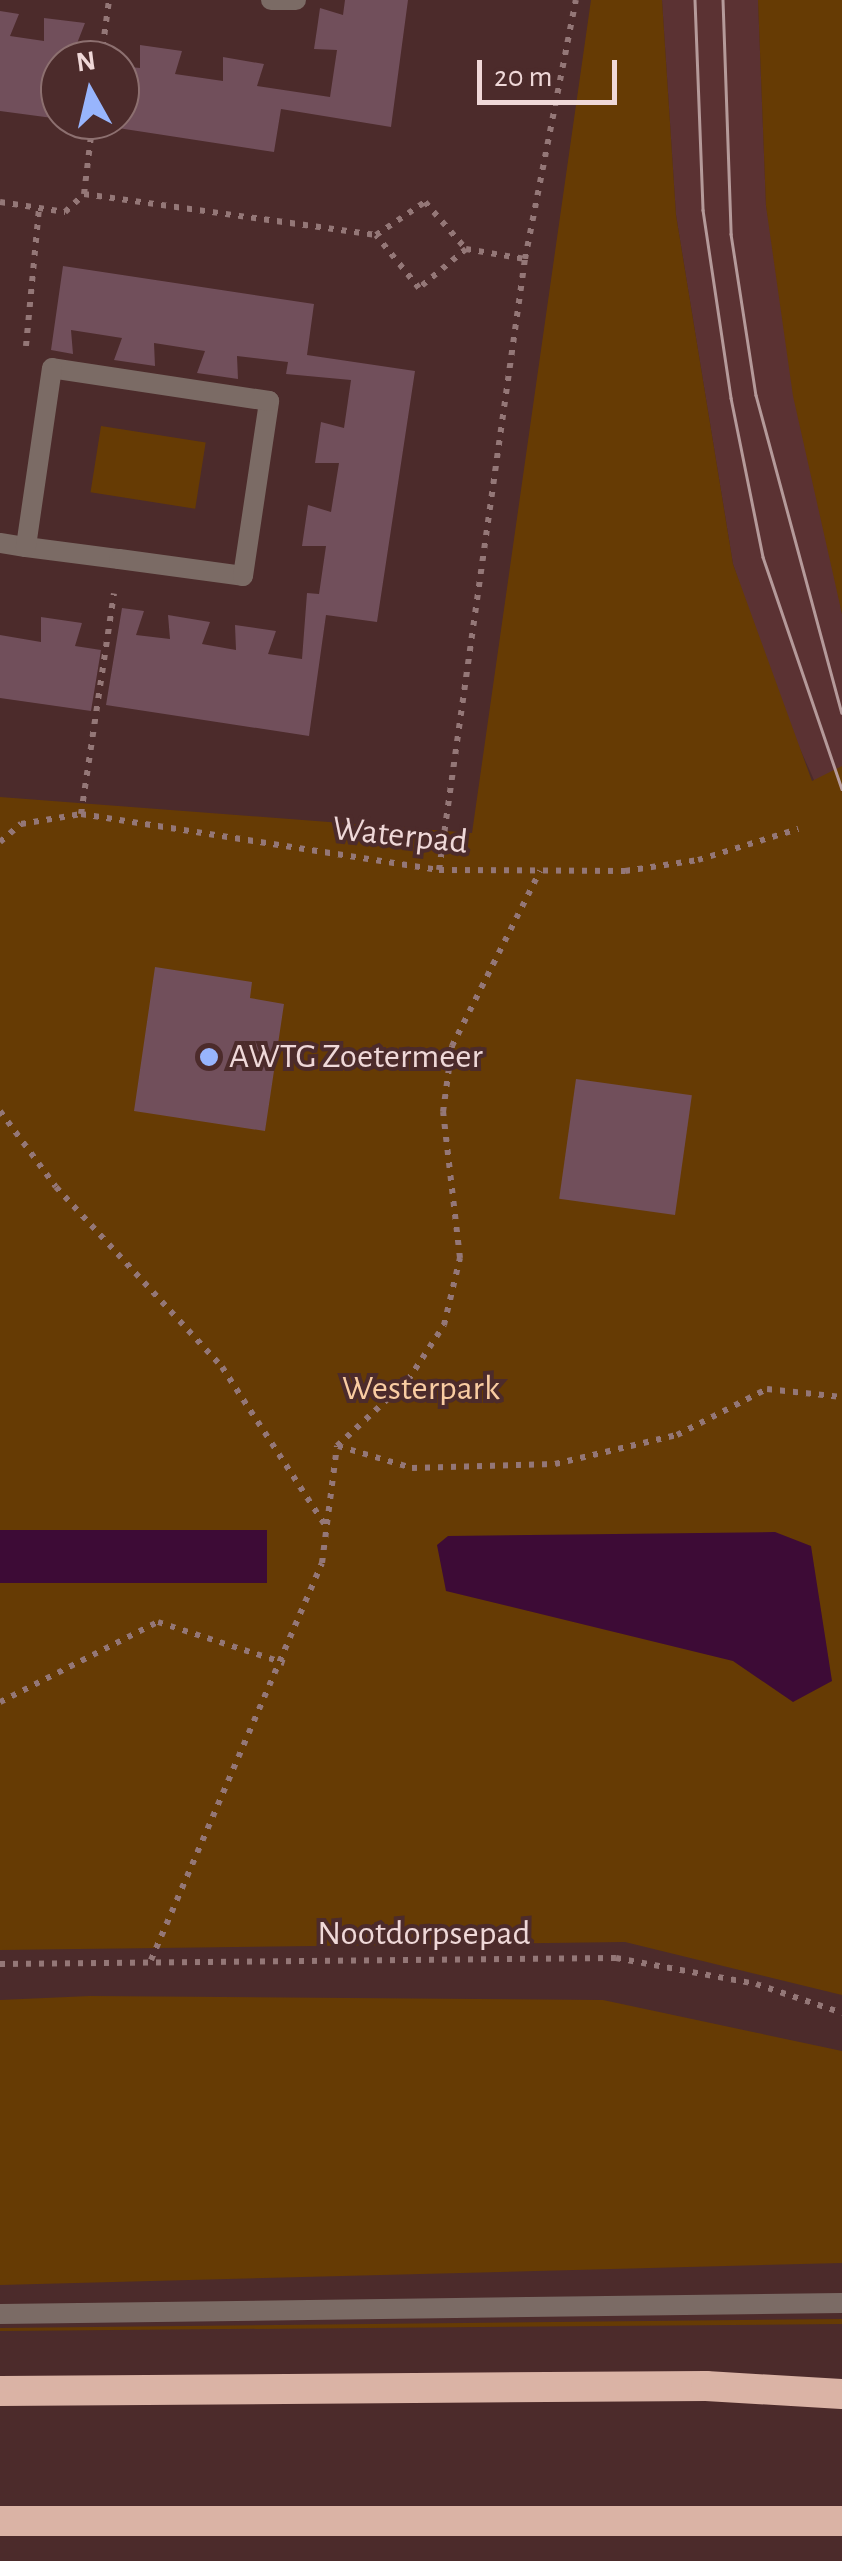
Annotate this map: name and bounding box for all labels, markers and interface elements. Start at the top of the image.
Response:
north arrow [40,40,140,140]
scale bar [482,40,622,102]
text: N [75,47,98,77]
text: 20 m [494,62,552,92]
street label: Waterpad [330,808,470,864]
place label: AWTG Zoetermeer [229,1036,483,1078]
marker: AWTG Zoetermeer [198,1046,220,1068]
park label: Westerpark [342,1368,500,1410]
street label: Nootdorpsepad [317,1913,531,1955]

